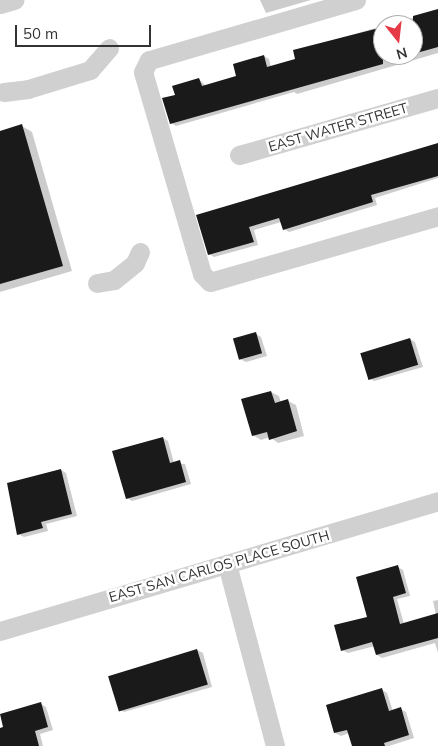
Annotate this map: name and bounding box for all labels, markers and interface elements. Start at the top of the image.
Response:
scale bar [18,15,154,47]
north arrow [373,15,423,65]
text: 50 m [23,24,58,43]
text: N [394,43,409,64]
street label: EAST WATER STREET [266,99,410,155]
street label: EAST SAN CARLOS PLACE SOUTH [107,526,331,606]

